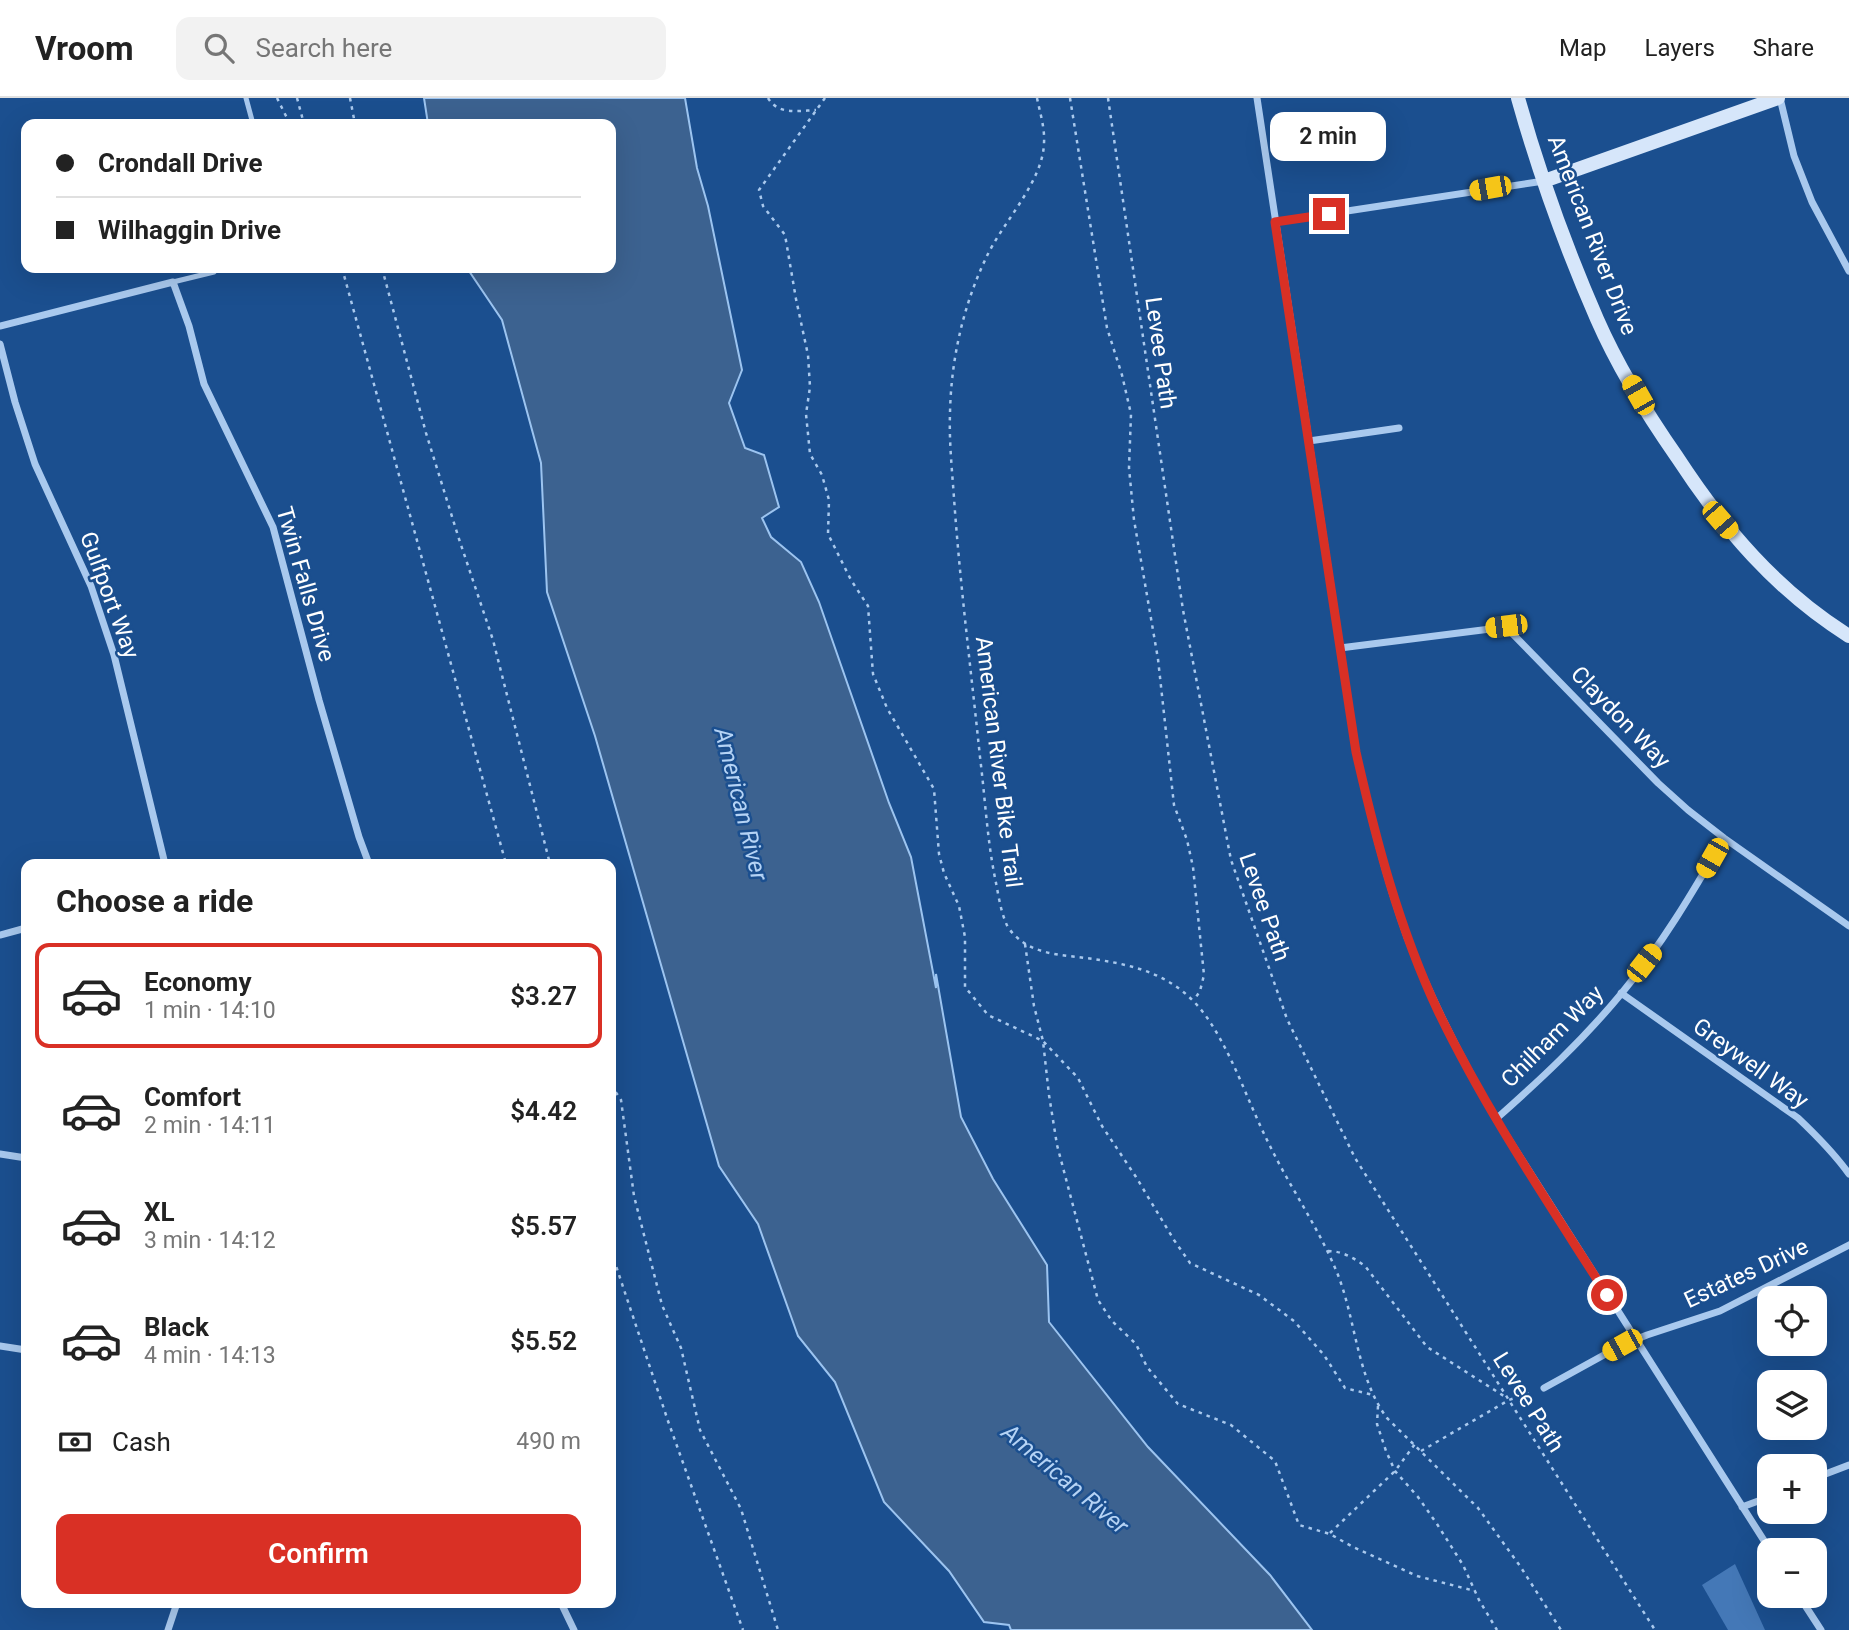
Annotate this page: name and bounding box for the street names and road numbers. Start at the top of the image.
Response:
street label: American River Drive [1542,131,1643,339]
street label: Levee Path [1139,295,1182,411]
street label: Twin Falls Drive [271,504,341,665]
street label: Gulfport Way [74,528,145,662]
street label: American River Bike Trail [970,635,1027,889]
street label: Claydon Way [1565,661,1676,774]
street label: Levee Path [1233,850,1296,965]
street label: Chilham Way [1496,980,1609,1093]
street label: Greywell Way [1688,1013,1814,1114]
street label: Estates Drive [1680,1233,1813,1314]
street label: Levee Path [1487,1347,1570,1457]

